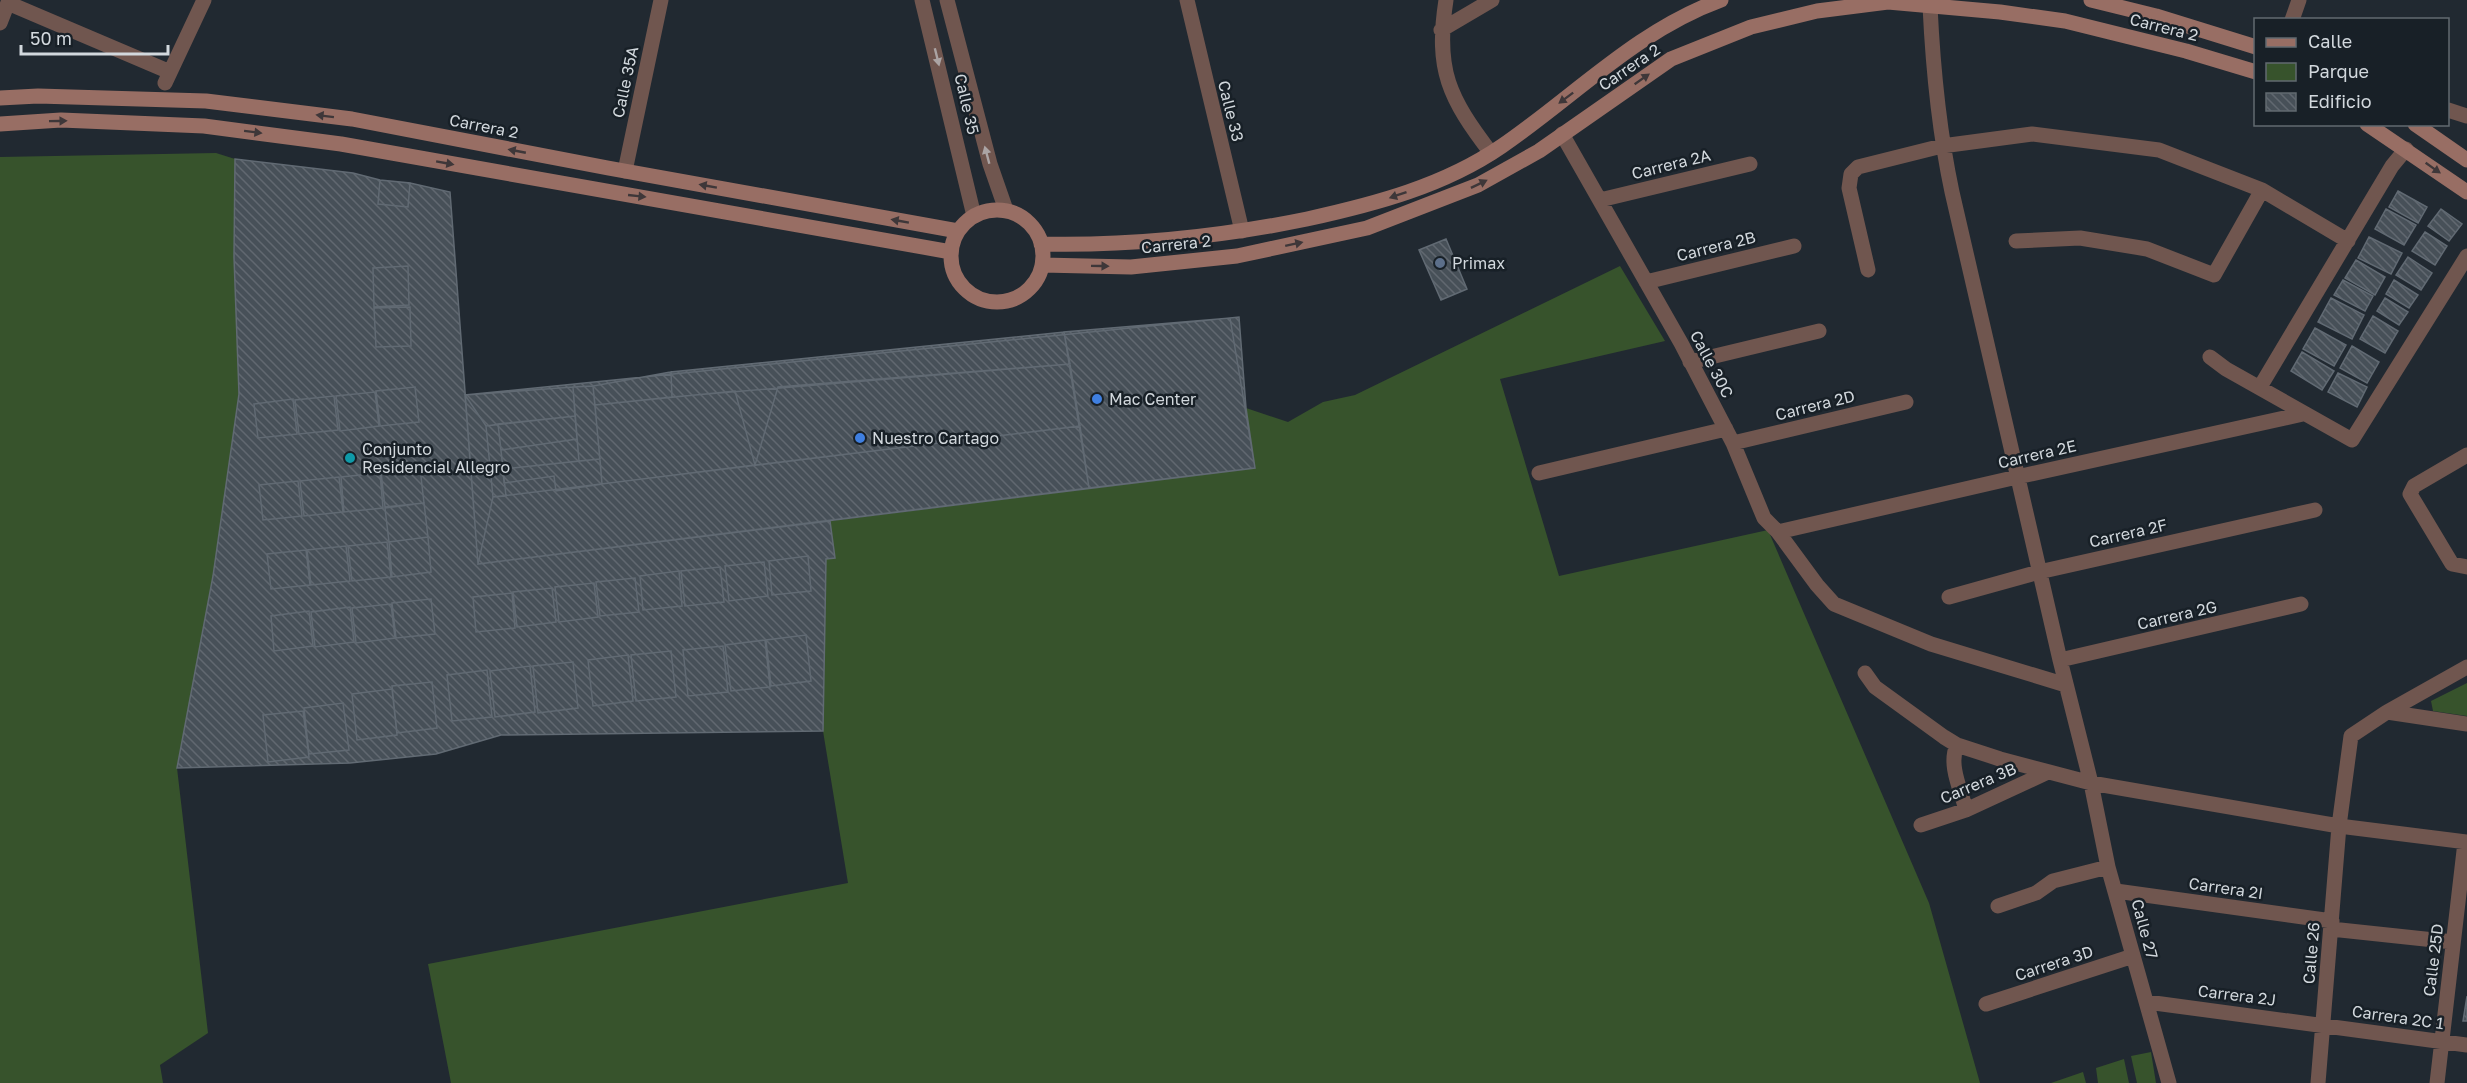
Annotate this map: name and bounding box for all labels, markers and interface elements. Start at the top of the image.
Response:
street label: Carrera 2 [2128,9,2200,45]
scale bar [21,18,168,56]
legend [2254,18,2449,126]
text: 50 m [30,27,72,49]
text: Calle [2308,30,2352,52]
street label: Carrera 2 [1594,39,1664,95]
street label: Calle 35A [608,44,642,120]
one-way arrow [933,48,942,66]
text: Parque [2308,60,2369,82]
street label: Calle 35 [950,72,984,136]
one-way arrow [1634,73,1650,85]
street label: Calle 33 [1214,78,1248,144]
text: Edificio [2308,90,2372,112]
one-way arrow [1558,92,1574,104]
street label: Carrera 2 [448,110,520,142]
one-way arrow [315,111,334,120]
one-way arrow [49,116,68,125]
one-way arrow [243,128,262,137]
street label: Carrera 2A [1629,144,1713,183]
one-way arrow [982,145,992,164]
one-way arrow [507,146,526,155]
one-way arrow [436,159,455,168]
one-way arrow [2425,162,2441,173]
one-way arrow [1470,180,1487,189]
one-way arrow [699,181,718,190]
one-way arrow [628,191,647,201]
one-way arrow [1389,191,1407,201]
one-way arrow [890,216,909,225]
street label: Carrera 2B [1674,227,1758,265]
street label: Carrera 2 [1140,230,1212,258]
one-way arrow [1284,239,1303,248]
place label: Primax [1452,253,1505,273]
marker: Primax [1433,256,1447,270]
one-way arrow [1091,261,1110,271]
street label: Calle 30C [1686,327,1738,401]
street label: Carrera 2D [1773,385,1857,425]
place label: Mac Center [1109,389,1196,409]
marker: Mac Center [1090,392,1104,406]
place label: Nuestro Cartago [872,428,999,448]
marker: Nuestro Cartago [853,431,867,445]
street label: Carrera 2E [1996,435,2078,473]
place label: Conjunto Residencial Allegro [362,439,510,477]
marker: Conjunto Residencial Allegro [343,451,357,465]
street label: Carrera 2F [2087,514,2169,552]
street label: Carrera 2G [2135,596,2219,634]
street label: Carrera 3B [1937,758,2019,808]
street label: Carrera 2I [2187,873,2265,903]
street label: Calle 27 [2127,897,2163,961]
street label: Calle 26 [2298,921,2324,985]
street label: Calle 25D [2419,923,2447,997]
street label: Carrera 3D [2012,941,2096,985]
street label: Carrera 2J [2197,980,2277,1010]
street label: Carrera 2C 1 [2351,1001,2445,1033]

